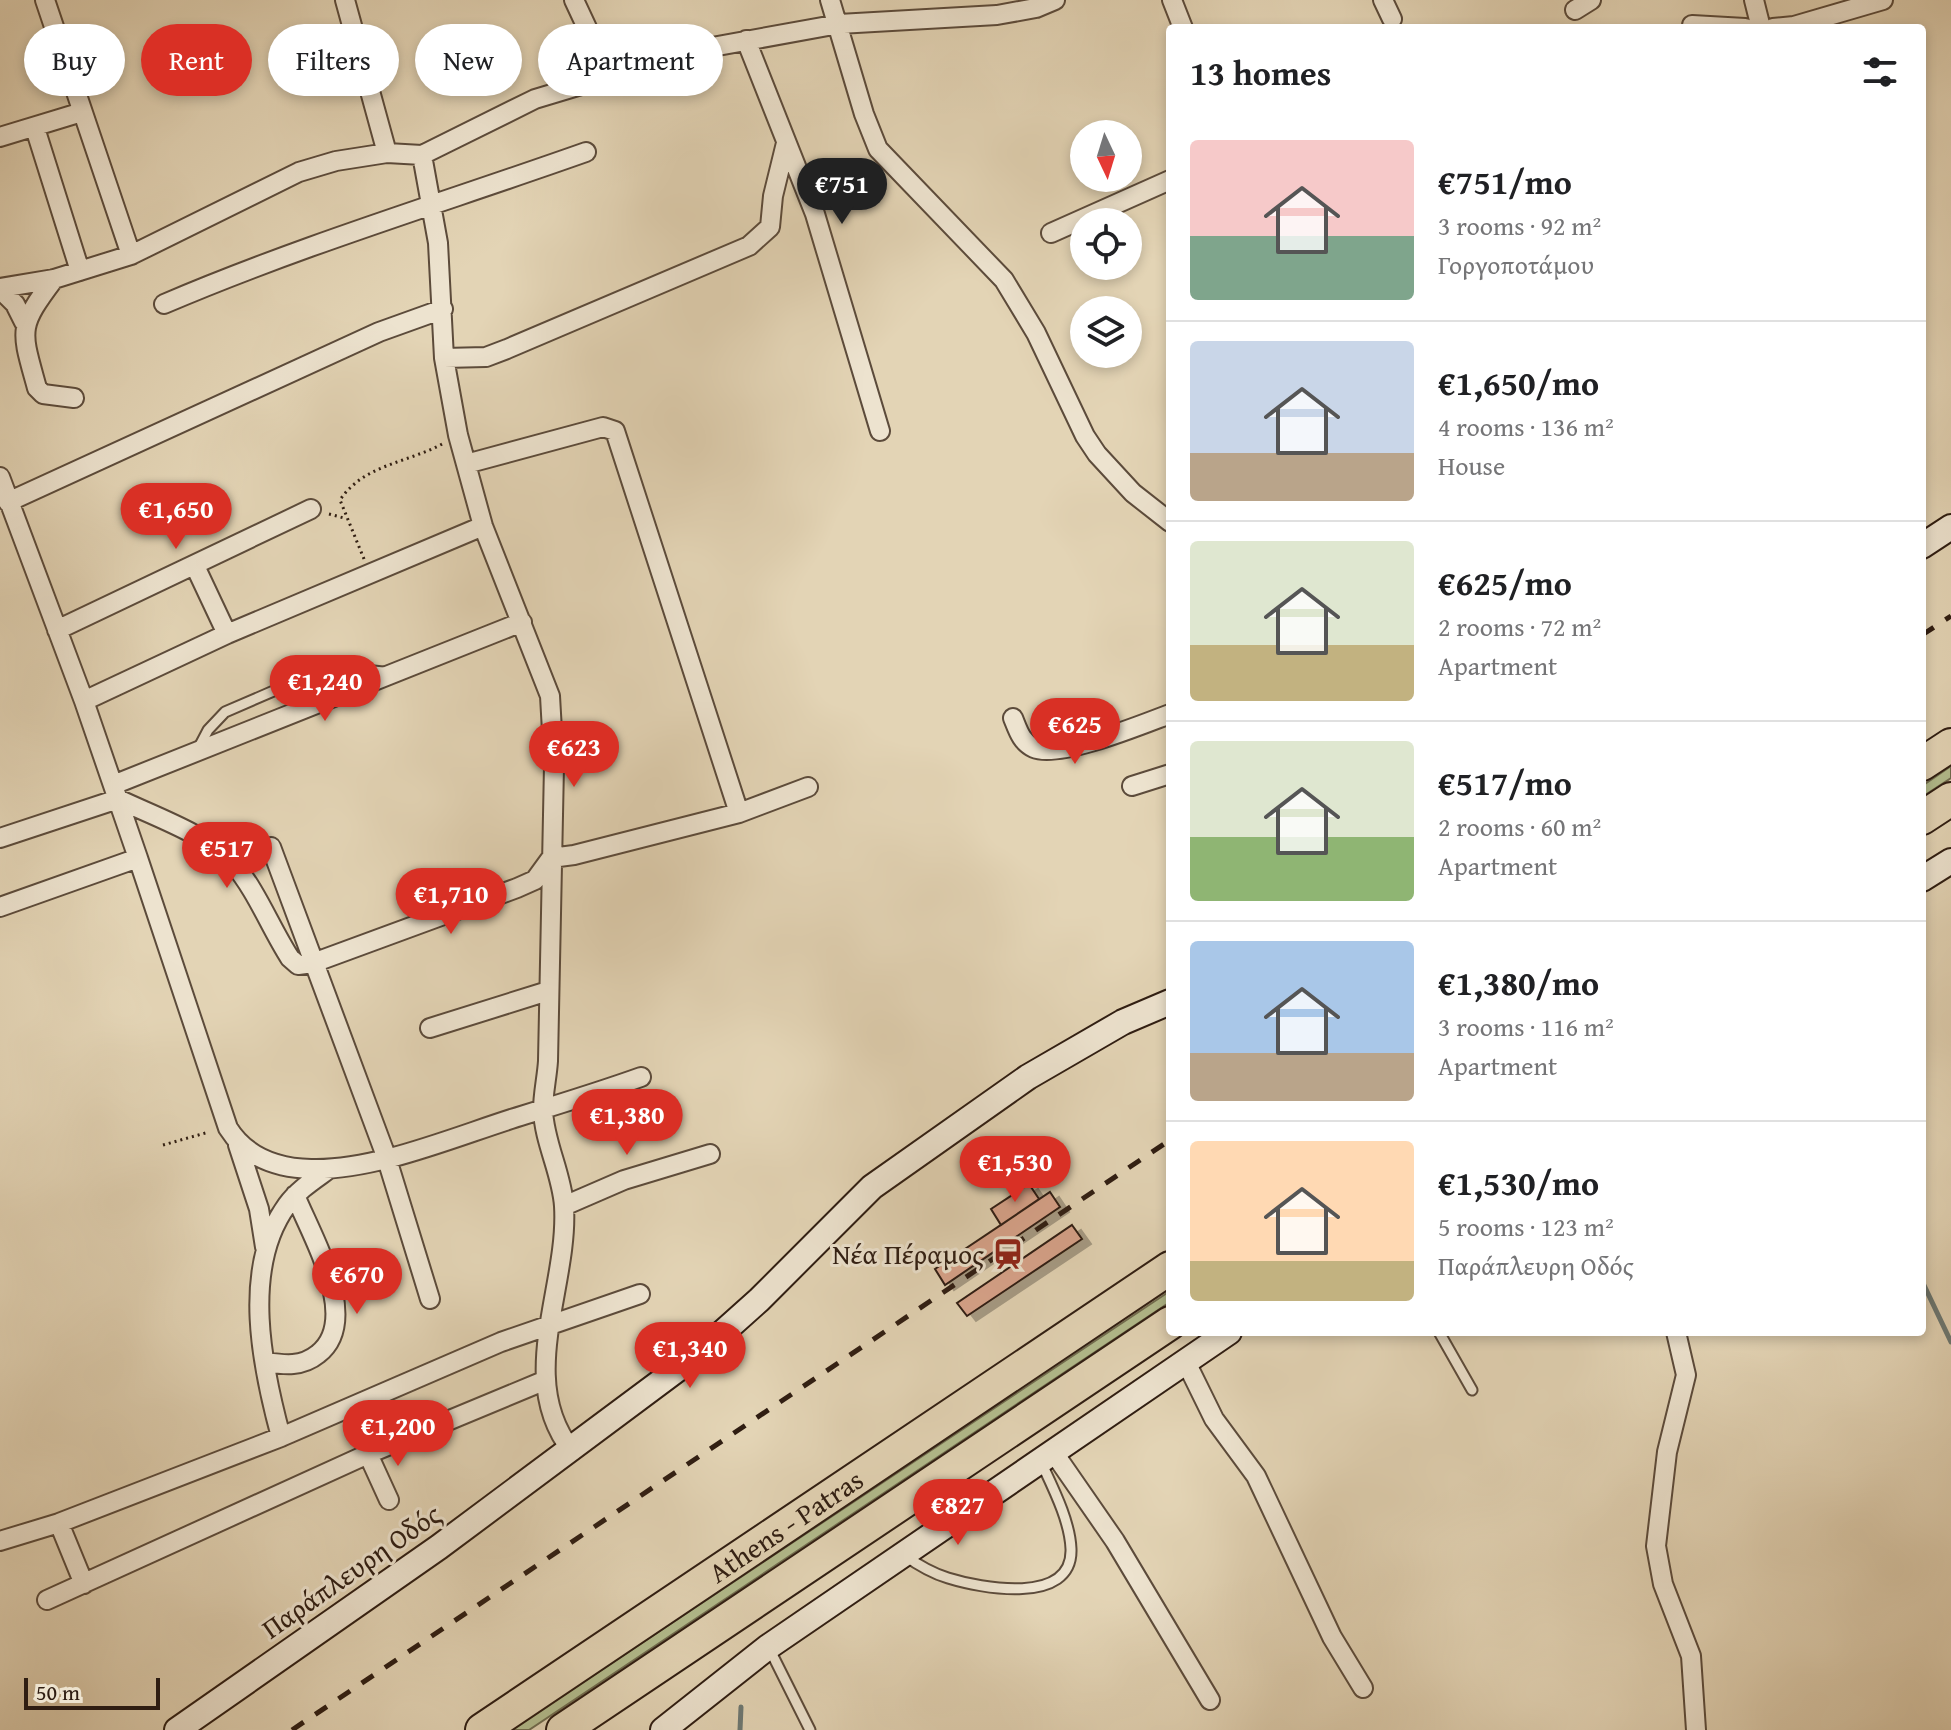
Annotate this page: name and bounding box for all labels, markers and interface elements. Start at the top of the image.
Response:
chip: Buy [24,24,125,96]
chip: Rent [141,24,252,96]
chip: Filters [268,24,399,96]
chip: New [415,24,522,96]
chip: Apartment [538,24,723,96]
text: 13 homes [1190,48,1331,97]
icon: filters [1858,50,1902,94]
north arrow [1070,120,1142,192]
map controls [1070,120,1142,368]
text: €751/mo [1438,157,1572,206]
pin: €751 [795,158,889,226]
text: €751 [815,164,869,203]
icon: home [1254,172,1350,268]
text: 3 rooms · 92 m² [1438,206,1601,245]
button: locate [1070,208,1142,280]
text: Γοργοποτάμου [1438,245,1594,284]
button: layers [1070,296,1142,368]
text: €1,650/mo [1438,358,1599,407]
icon: home [1254,373,1350,469]
text: 4 rooms · 136 m² [1438,407,1614,446]
text: House [1438,446,1505,485]
pin: €1,650 [111,483,241,551]
text: €1,650 [139,489,213,528]
text: €625/mo [1438,558,1572,607]
icon: home [1254,573,1350,669]
text: 2 rooms · 72 m² [1438,607,1601,646]
text: Apartment [1438,646,1557,685]
pin: €1,240 [260,655,390,723]
text: €1,240 [288,661,362,700]
pin: €625 [1028,698,1122,766]
text: €625 [1048,704,1102,743]
pin: €623 [527,721,621,789]
text: €623 [547,727,601,766]
text: €517/mo [1438,758,1572,807]
icon: home [1254,773,1350,869]
text: 2 rooms · 60 m² [1438,807,1601,846]
pin: €517 [180,822,274,890]
text: €517 [200,828,254,867]
text: Apartment [1438,846,1557,885]
pin: €1,710 [386,868,516,936]
text: €1,710 [414,874,488,913]
text: €1,380/mo [1438,958,1599,1007]
icon: home [1254,973,1350,1069]
text: 3 rooms · 116 m² [1438,1007,1614,1046]
text: Apartment [1438,1046,1557,1085]
pin: €1,380 [562,1089,692,1157]
text: €1,380 [590,1095,664,1134]
pin: €1,530 [950,1136,1080,1204]
text: €1,530 [978,1142,1052,1181]
text: €1,530/mo [1438,1158,1599,1207]
icon: home [1254,1173,1350,1269]
text: 5 rooms · 123 m² [1438,1207,1614,1246]
place label: Νέα Πέραμος [832,1233,984,1274]
station icon: Νέα Πέραμος [991,1237,1025,1271]
text: Παράπλευρη Οδός [1438,1246,1634,1285]
pin: €670 [310,1248,404,1316]
text: €670 [330,1254,384,1293]
pin: €1,340 [625,1322,755,1390]
text: €1,340 [653,1328,727,1367]
pin: €1,200 [333,1400,463,1468]
text: €1,200 [361,1406,435,1445]
street label: Athens - Patras [700,1459,871,1592]
pin: €827 [911,1479,1005,1547]
text: €827 [931,1485,985,1524]
street label: Παράπλευρη Οδός [253,1493,449,1648]
scale bar [24,1674,160,1710]
text: 50 m [36,1676,80,1708]

